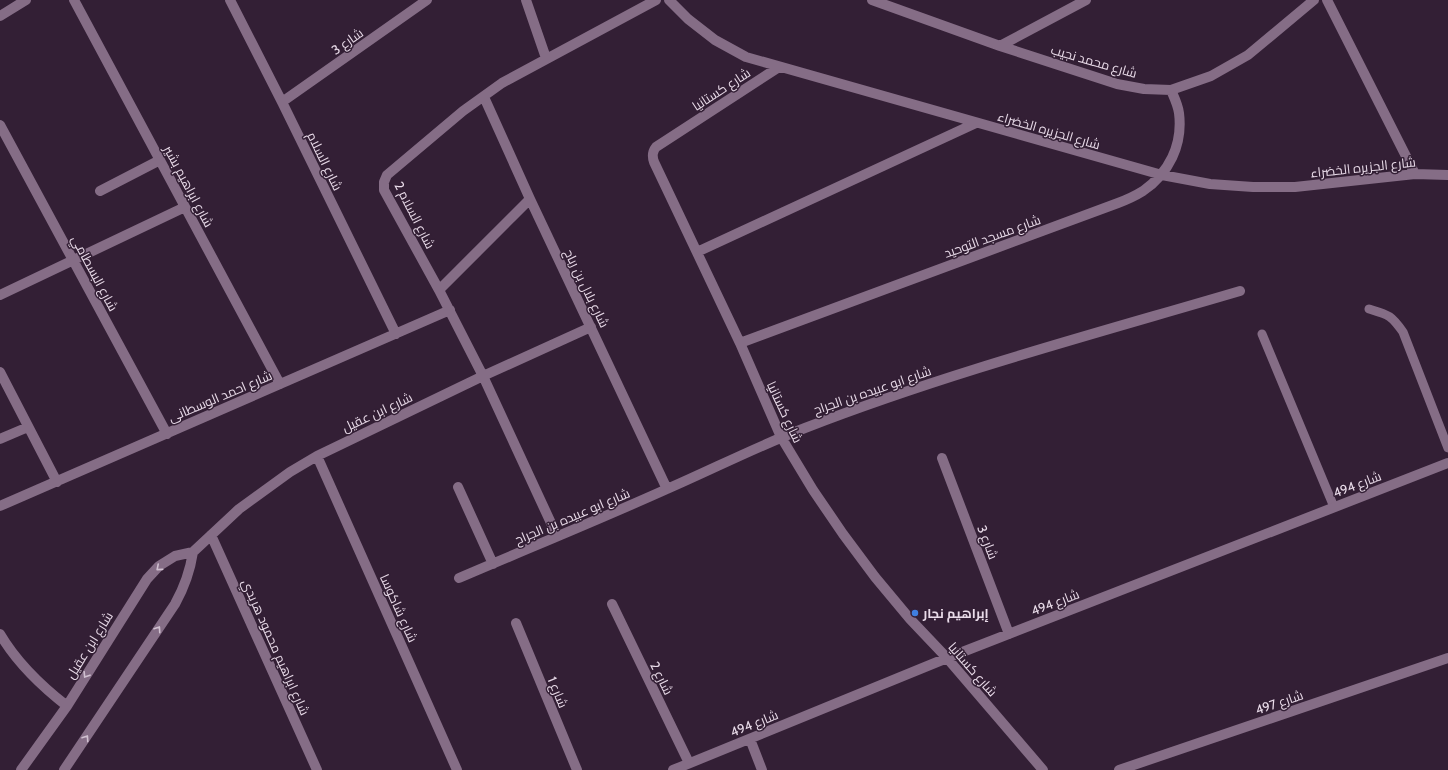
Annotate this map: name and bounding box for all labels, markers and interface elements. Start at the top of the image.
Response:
street label: شارع 3 [328,24,367,58]
street label: شارع محمد نجيب [1049,41,1139,82]
street label: شارع كستانيا [689,64,754,115]
street label: شارع الجزيره الخضراء [996,108,1102,153]
street label: شارع السلام [302,129,346,194]
street label: شارع ابراهيم بشير [158,141,217,231]
street label: شارع الجزيره الخضراء [1310,154,1417,181]
street label: شارع السلام 2 [390,179,439,252]
street label: شارع مسجد التوحيد [941,211,1043,262]
street label: شارع البسطامي [66,232,122,315]
street label: شارع بلال بن رباح [560,246,613,330]
street label: شارع ابو عبيده بن الجراح [811,362,933,419]
street label: شارع احمد الوسطانى [166,367,275,426]
street label: شارع كستانيا [763,379,806,446]
street label: شارع ابن عقيل [339,389,415,436]
street label: شارع 494 [1331,467,1384,501]
street label: شارع ابو عبيده بن الجراح [512,484,632,548]
street label: شارع 3 [973,523,1002,562]
one-way arrow [156,563,163,570]
street label: شارع شاكوسا [376,571,421,645]
street label: شارع ابراهيم محمود هريدي [236,577,313,719]
street label: شارع 494 [1029,585,1082,619]
place label: إبراهيم نجار [922,605,989,623]
marker: إبراهيم نجار [910,608,920,618]
street label: شارع ابن عقيل [62,609,117,682]
one-way arrow [153,627,160,634]
street label: شارع كستانيا [944,639,1001,700]
street label: شارع 2 [646,659,677,698]
one-way arrow [83,671,91,678]
street label: شارع 1 [544,674,571,710]
street label: شارع 497 [1253,686,1305,719]
street label: شارع 494 [728,706,781,741]
one-way arrow [81,735,88,742]

